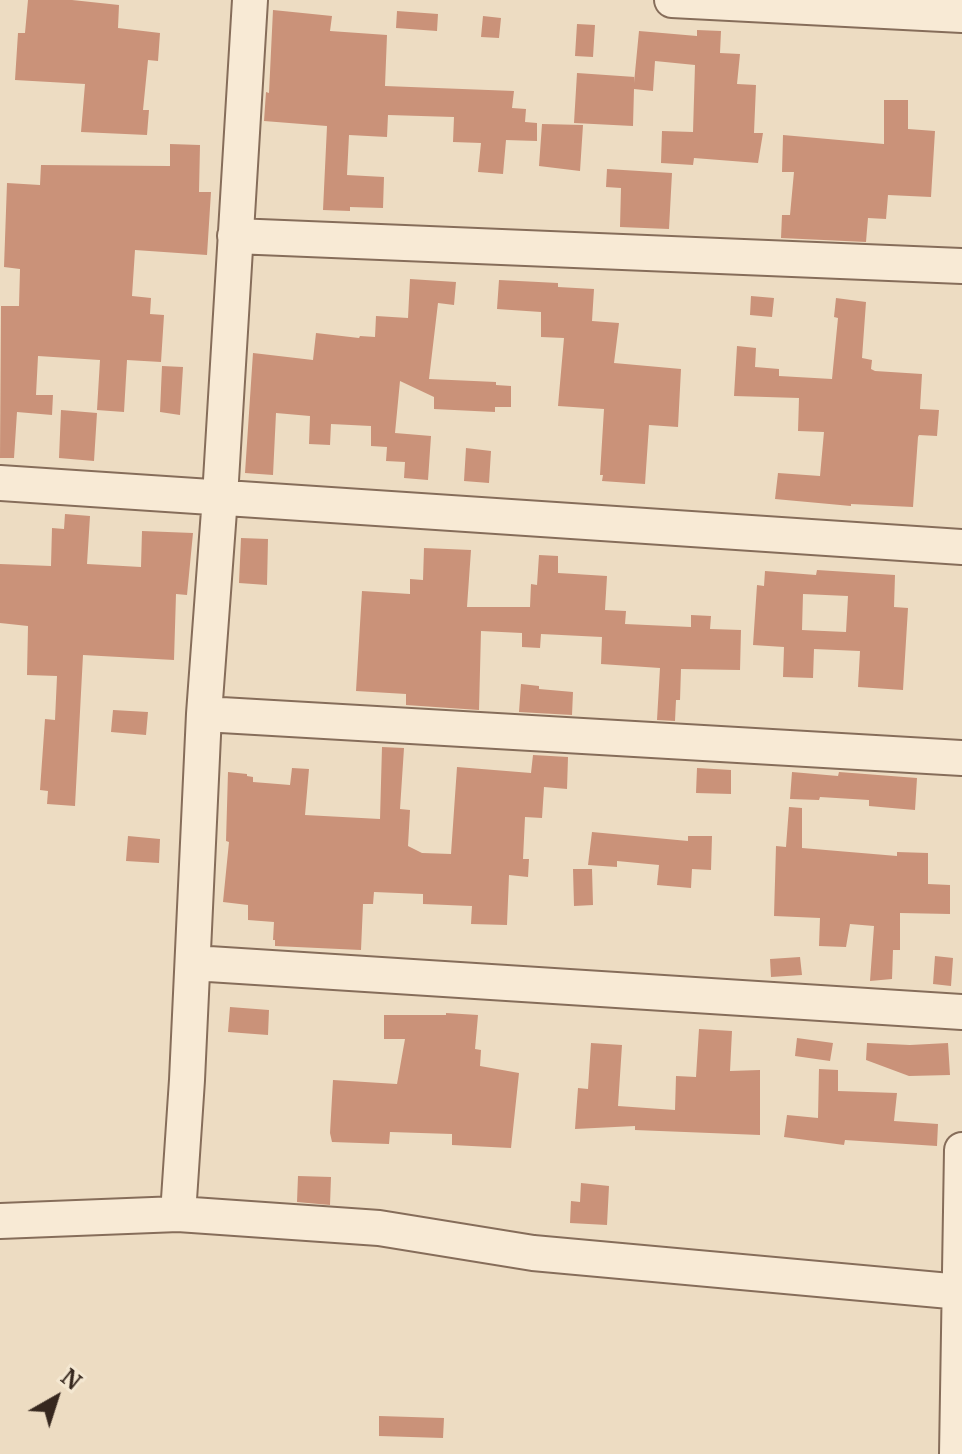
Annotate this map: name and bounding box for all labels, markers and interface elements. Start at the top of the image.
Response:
north arrow [16,1358,96,1438]
text: N [56,1363,87,1396]

